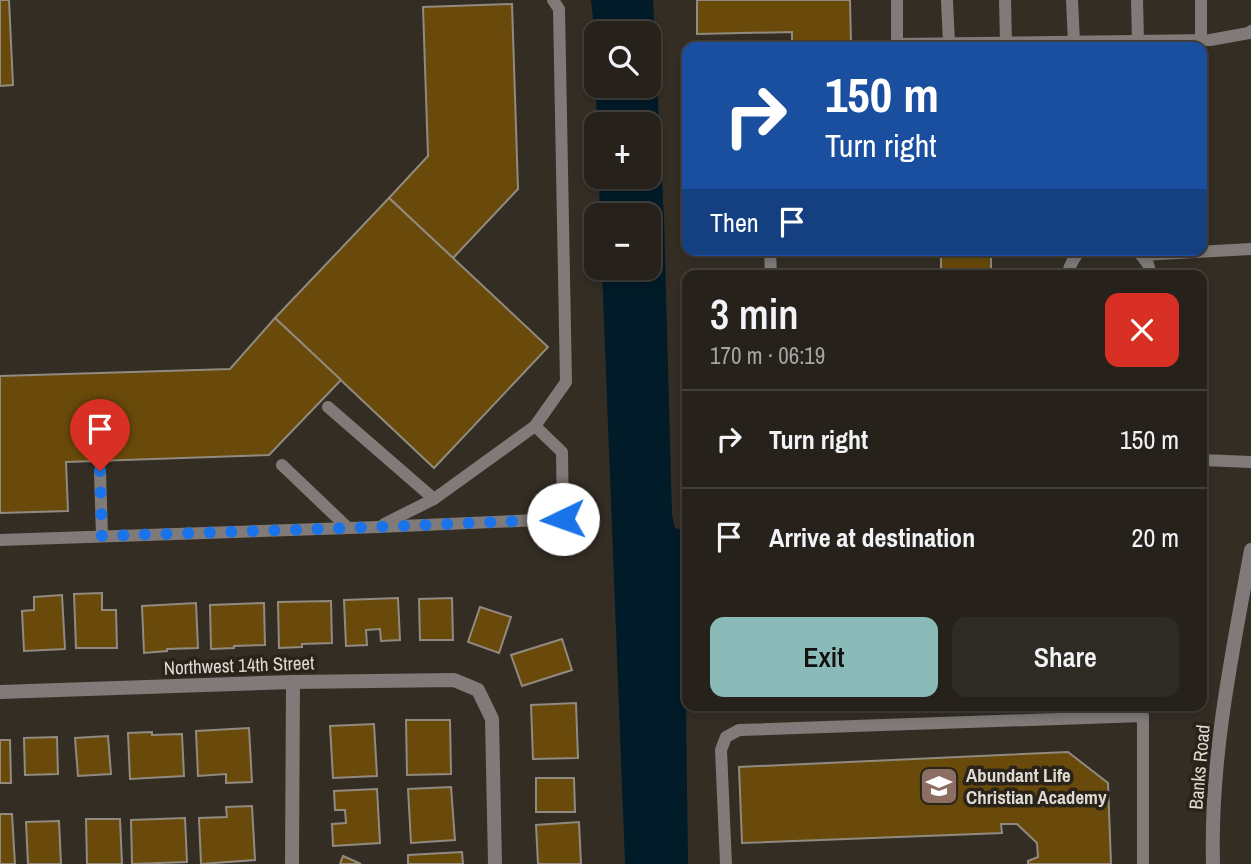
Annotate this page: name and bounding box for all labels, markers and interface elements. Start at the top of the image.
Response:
map controls [584,21,661,280]
button: search [584,21,661,98]
text: 150 m [825,61,939,127]
icon: right [710,70,801,161]
button: + [584,112,661,189]
text: Turn right [825,124,937,167]
button: − [584,203,661,280]
icon: arrive [773,203,811,241]
text: Then [710,205,759,240]
text: 3 min [710,286,799,342]
button: close [1105,293,1179,367]
text: 170 m · 06:19 [710,340,825,371]
pin [70,399,130,471]
icon: arrive [81,410,119,448]
icon: right [710,420,748,458]
text: Turn right [769,422,868,457]
text: 150 m [1120,422,1179,457]
position arrow [526,482,600,556]
icon: arrive [710,518,748,556]
text: Arrive at destination [769,520,975,555]
text: 20 m [1132,520,1179,555]
button: Exit [710,617,938,697]
button: Share [952,617,1179,697]
street label: Northwest 14th Street [163,649,315,681]
street label: Banks Road [1182,724,1216,810]
place label: Abundant Life Christian Academy [966,762,1107,810]
school or university icon: Abundant Life Christian Academy [918,765,960,807]

